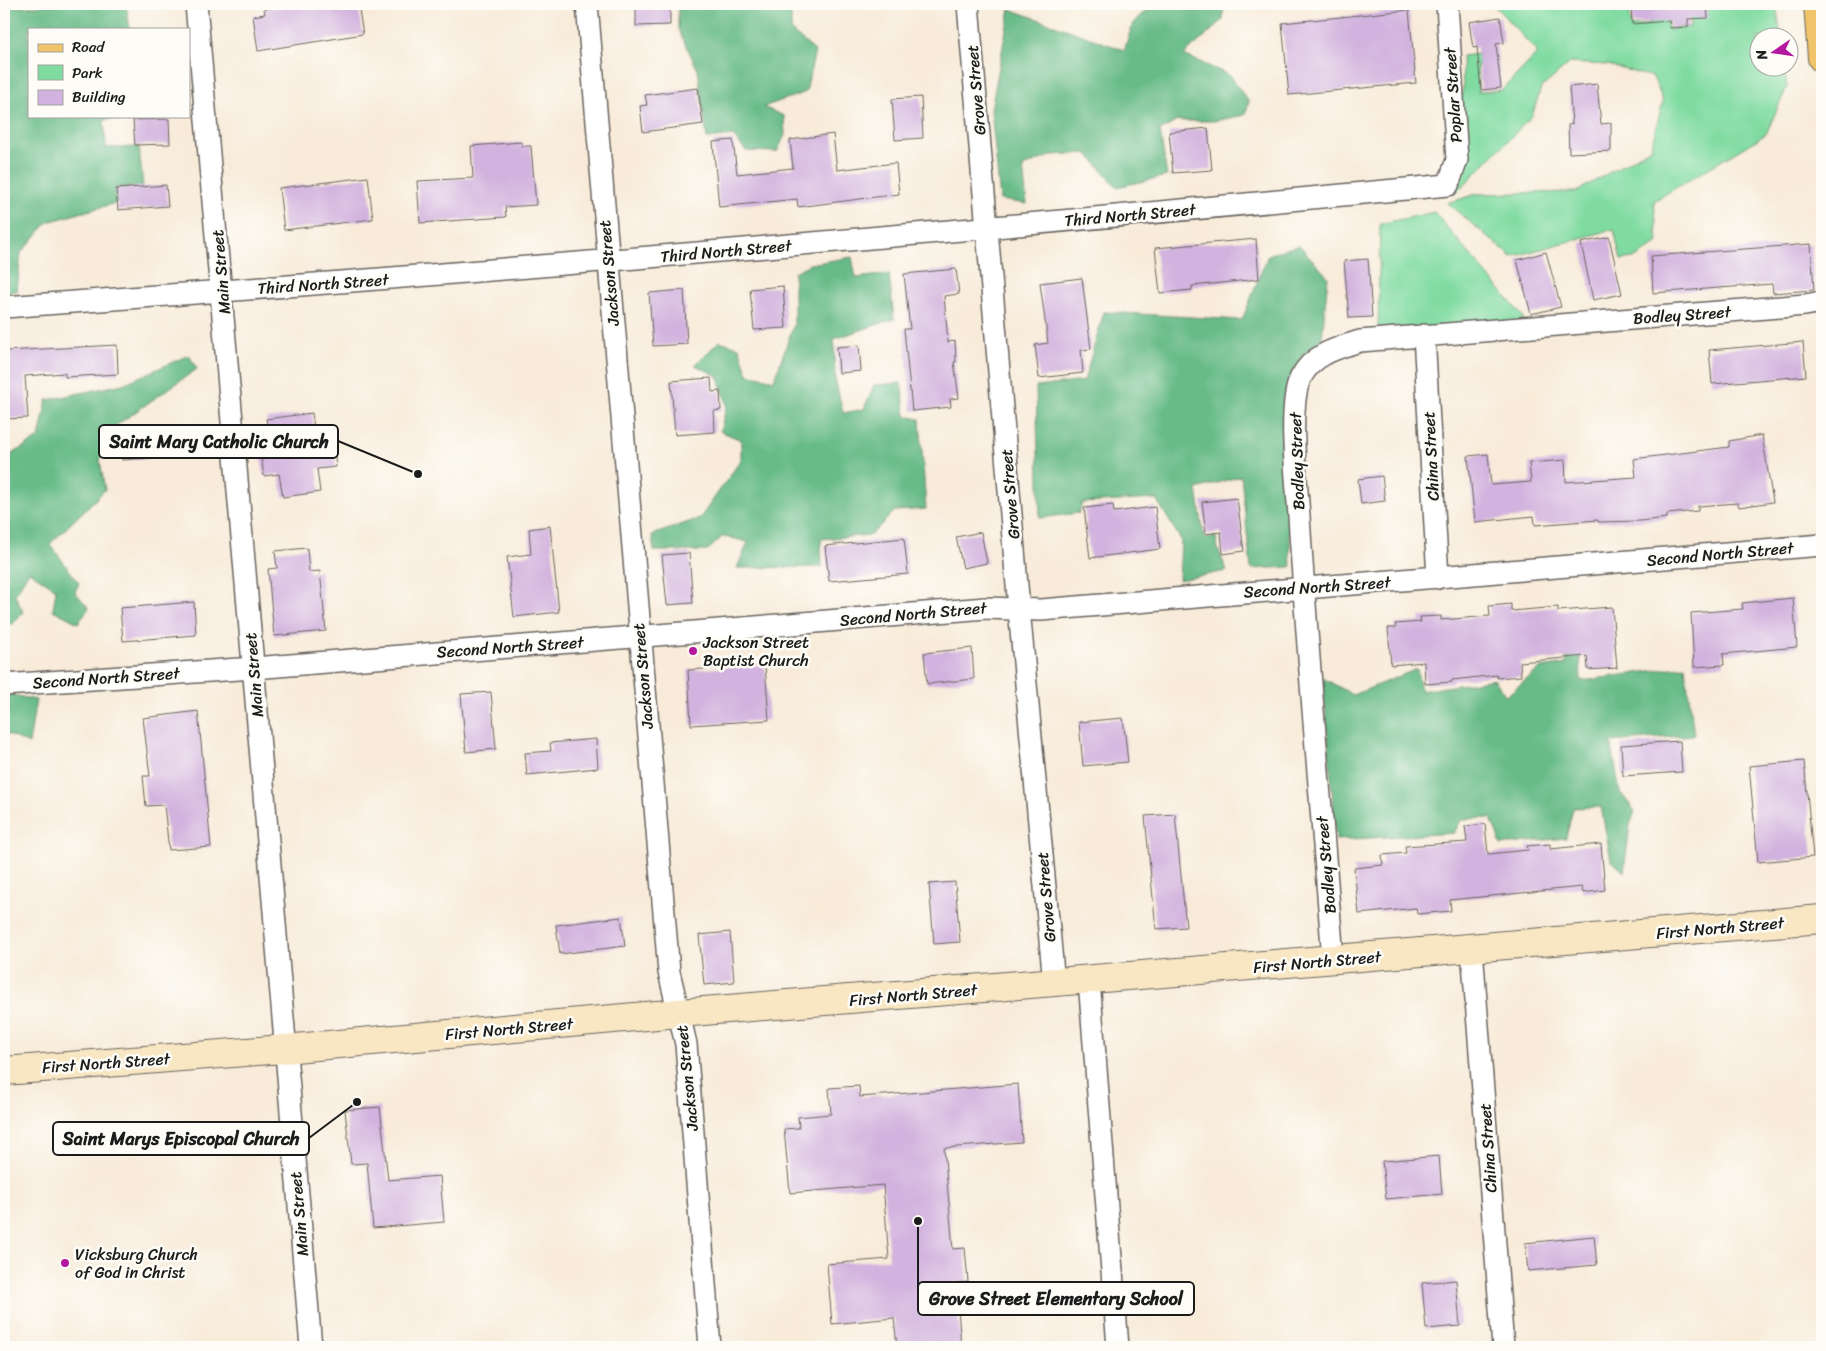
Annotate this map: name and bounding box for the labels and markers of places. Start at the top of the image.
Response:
callout: Saint Mary Catholic Church [99,425,338,458]
place label: Jackson Street Baptist Church [702,628,809,675]
marker: Jackson Street Baptist Church [687,645,699,657]
callout: Saint Marys Episcopal Church [53,1122,309,1155]
place label: Vicksburg Church of God in Christ [75,1240,198,1287]
marker: Vicksburg Church of God in Christ [59,1257,71,1269]
callout: Grove Street Elementary School [918,1282,1194,1315]

